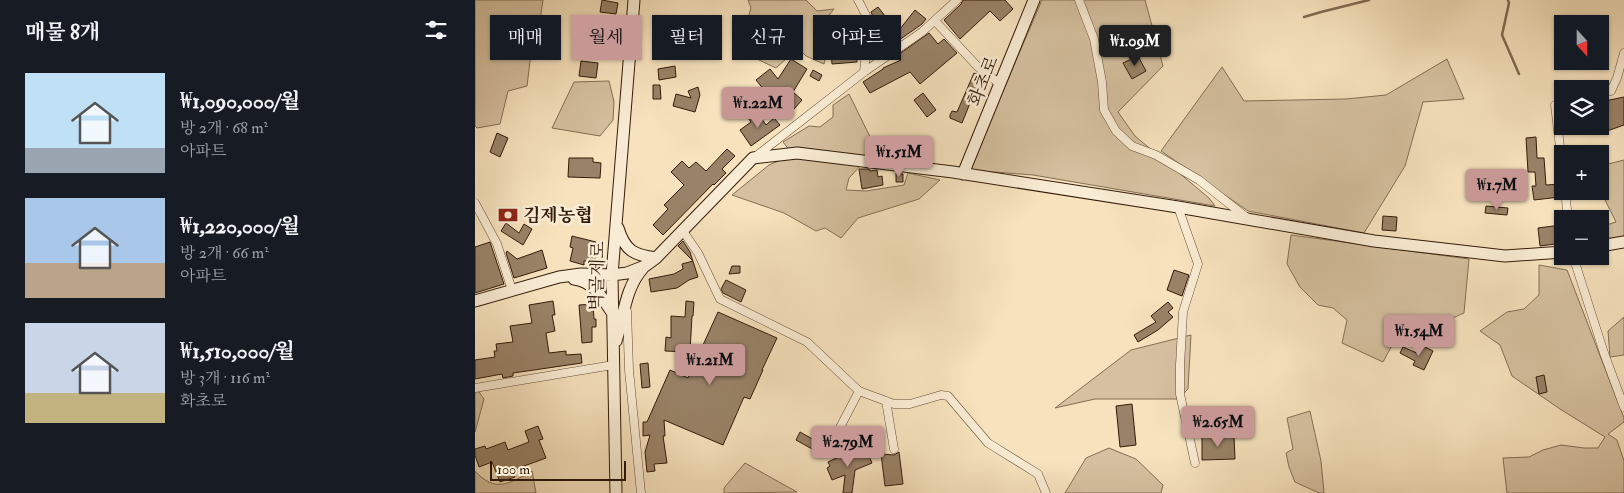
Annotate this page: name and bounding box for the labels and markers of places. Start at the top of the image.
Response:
pin: ₩1.09M [1094,24,1176,67]
pin: ₩1.22M [717,86,799,129]
pin: ₩1.51M [858,136,940,178]
pin: ₩1.7M [1462,168,1532,211]
bank icon: 김제농협 [497,204,519,226]
place label: 김제농협 [523,204,593,227]
pin: ₩1.54M [1378,314,1460,357]
pin: ₩1.21M [669,344,751,386]
pin: ₩2.65M [1177,406,1259,448]
pin: ₩2.79M [807,426,889,468]

